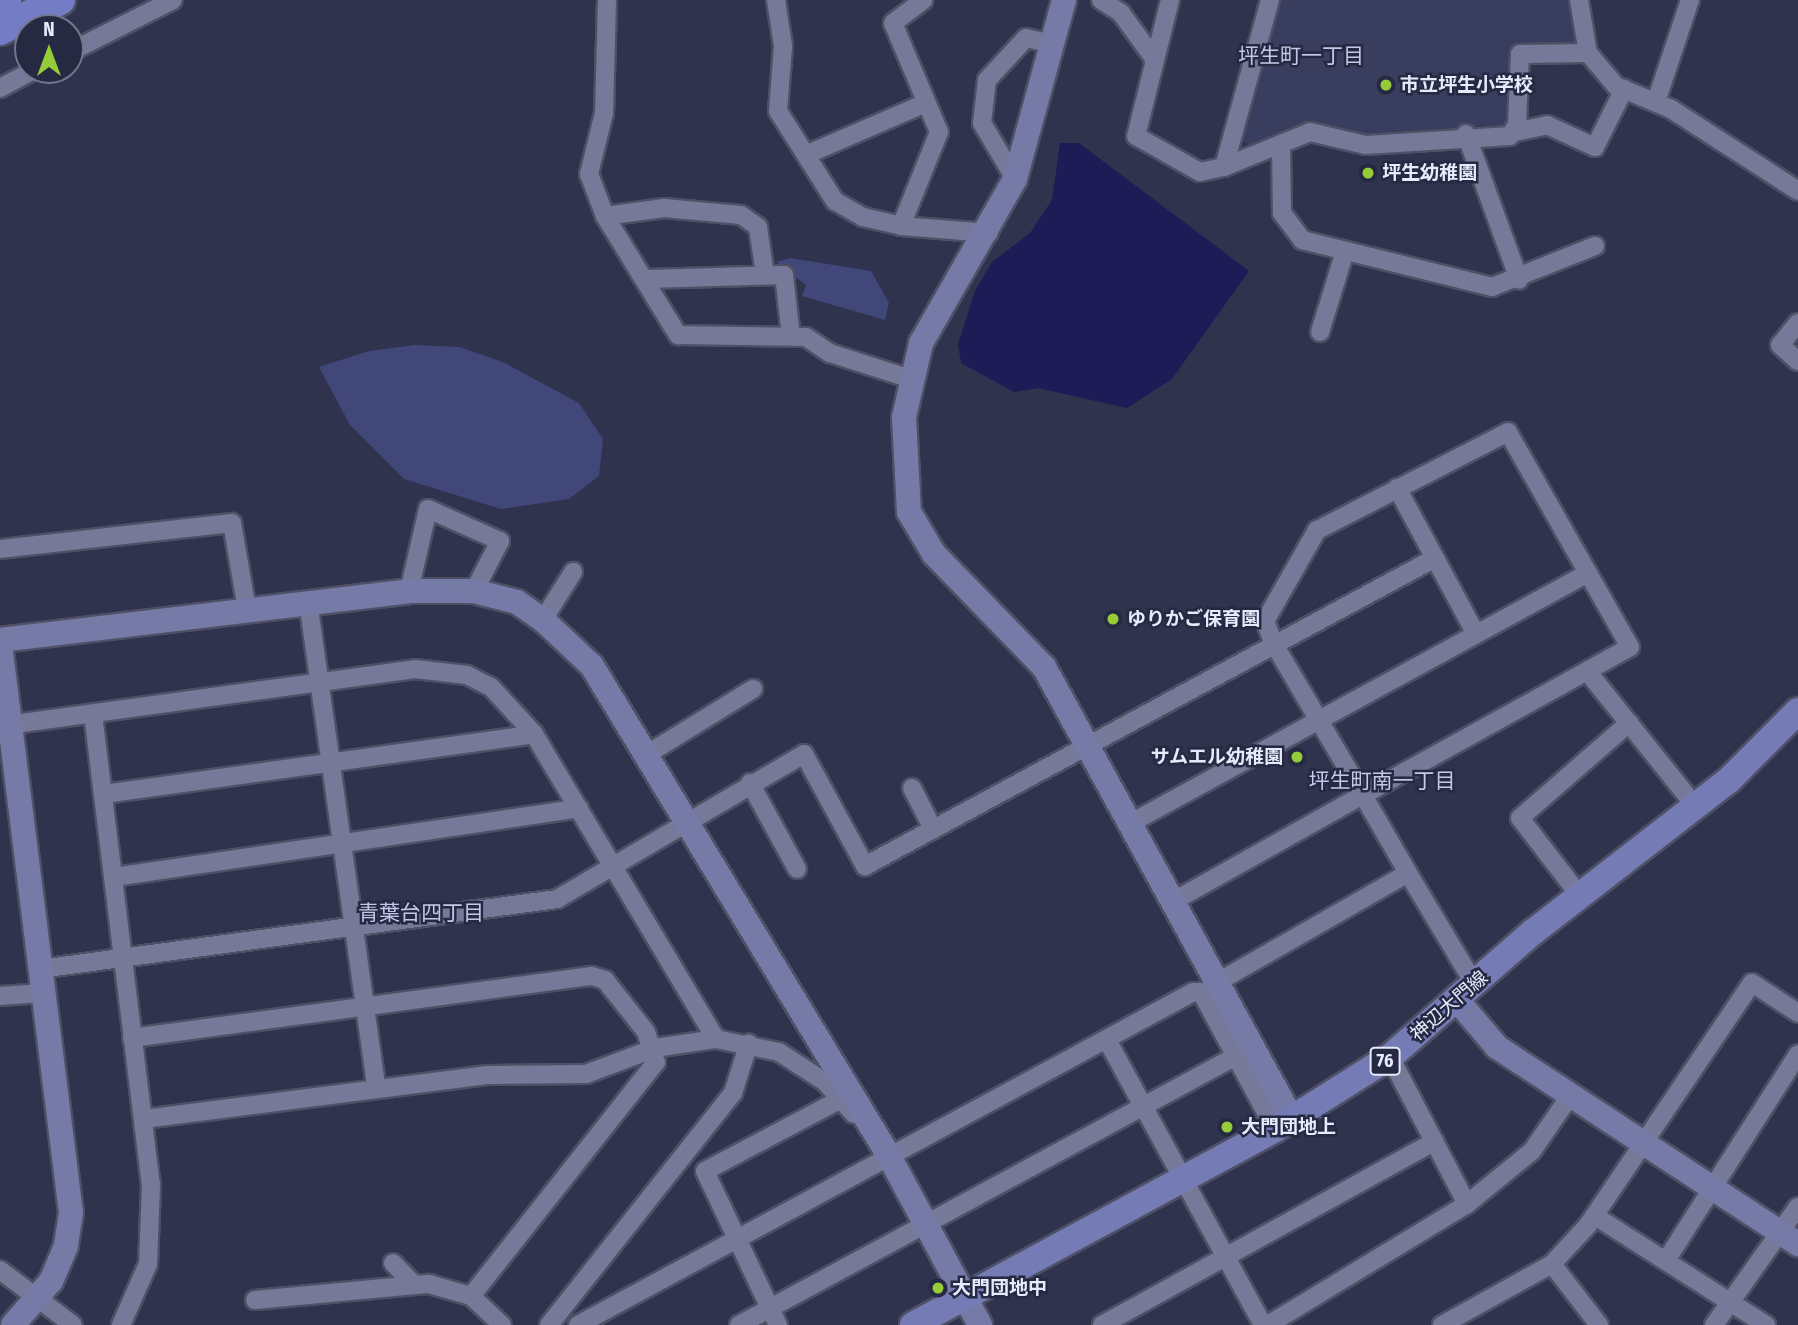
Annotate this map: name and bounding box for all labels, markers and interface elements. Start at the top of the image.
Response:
north arrow [14,14,84,84]
text: N [43,18,55,41]
district label: 坪生町一丁目 [1238,43,1364,69]
place label: 市立坪生小学校 [1400,74,1533,96]
marker: 市立坪生小学校 [1378,77,1394,93]
place label: 坪生幼稚園 [1382,162,1477,184]
marker: 坪生幼稚園 [1360,165,1376,181]
place label: ゆりかご保育園 [1127,608,1260,630]
marker: ゆりかご保育園 [1105,611,1121,627]
place label: サムエル幼稚園 [1150,746,1283,768]
marker: サムエル幼稚園 [1289,749,1305,765]
district label: 坪生町南一丁目 [1309,768,1455,794]
district label: 青葉台四丁目 [358,900,484,926]
street label: 神辺大門線 [1406,966,1492,1046]
road number: 76 [1369,1046,1401,1076]
place label: 大門団地上 [1241,1116,1336,1138]
marker: 大門団地上 [1219,1119,1235,1135]
place label: 大門団地中 [952,1277,1047,1299]
marker: 大門団地中 [930,1280,946,1296]

